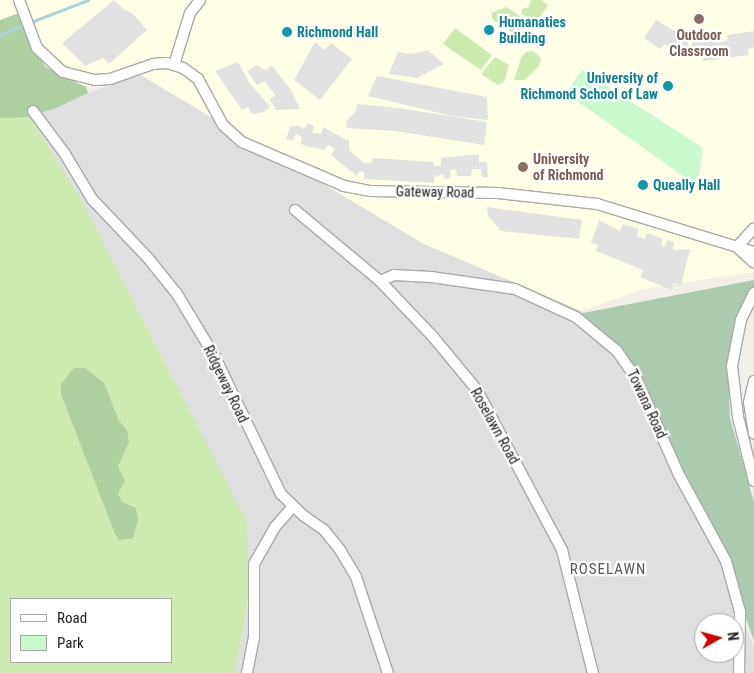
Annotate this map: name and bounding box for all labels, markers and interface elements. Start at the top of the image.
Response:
marker: Outdoor Classroom [693,13,705,25]
place label: Humanaties Building [499,14,566,46]
place label: Richmond Hall [297,24,378,40]
marker: Humanaties Building [483,24,495,36]
marker: Richmond Hall [281,26,293,38]
place label: Outdoor Classroom [669,27,729,59]
place label: University of Richmond School of Law [520,70,658,102]
marker: University of Richmond School of Law [662,80,674,92]
place label: University of Richmond [533,151,604,184]
marker: University of Richmond [517,161,529,173]
place label: Queally Hall [653,177,720,193]
marker: Queally Hall [637,179,649,191]
street label: Gateway Road [396,183,474,201]
street label: Ridgeway Road [200,343,252,425]
street label: Towana Road [624,367,670,441]
street label: Roselawn Road [467,385,523,467]
district label: ROSELAWN [569,561,647,579]
legend [10,598,172,663]
text: Road [57,609,87,627]
north arrow [694,613,744,663]
text: N [724,631,741,642]
text: Park [57,634,84,652]

